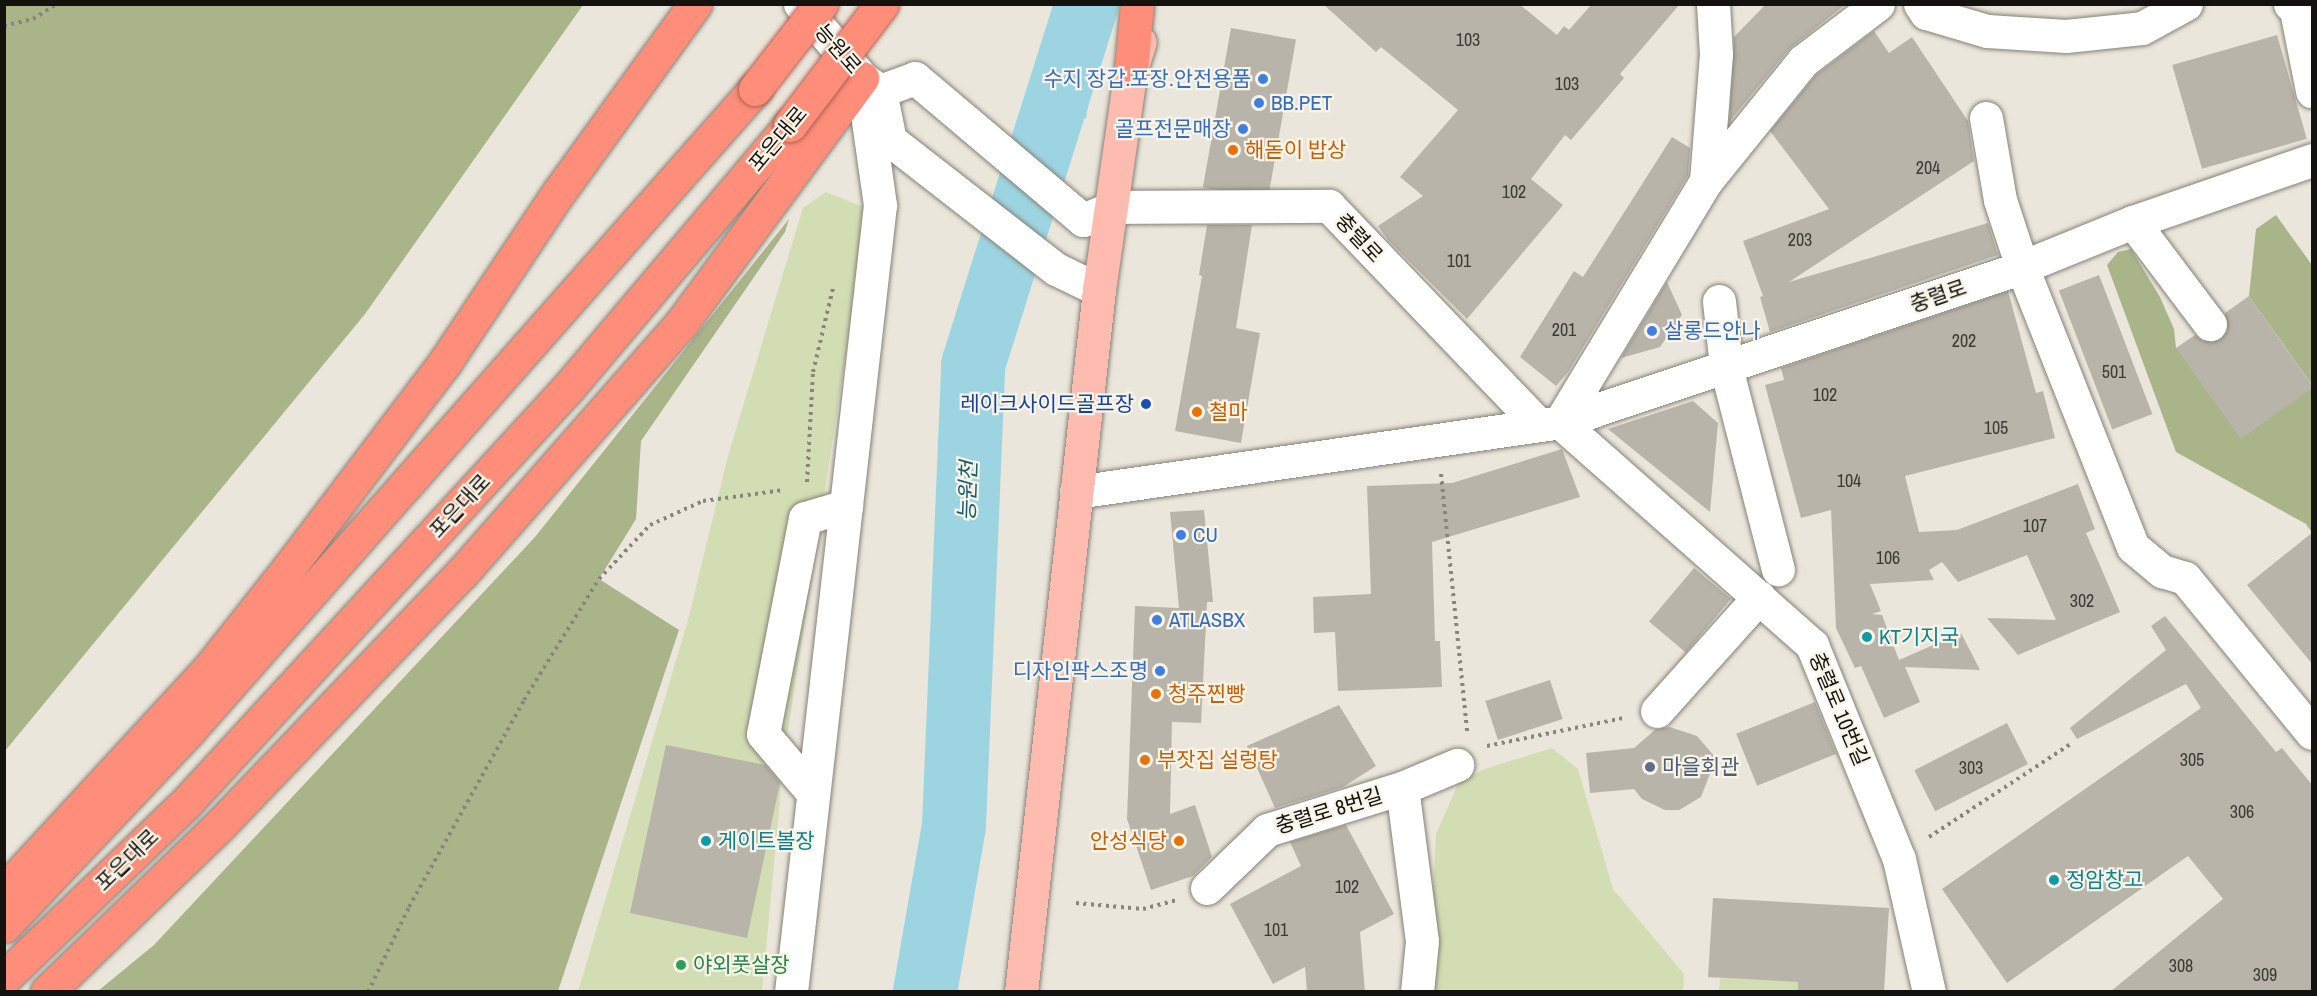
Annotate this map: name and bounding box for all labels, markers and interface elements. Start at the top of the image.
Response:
street label: 능원로 [809,19,867,79]
house number: 103 [1456,29,1480,51]
place label: 수지 장갑.포장.안전용품 [1043,66,1251,92]
marker: 수지 장갑.포장.안전용품 [1256,72,1270,86]
house number: 103 [1555,73,1579,95]
place label: BB.PET [1271,90,1332,116]
marker: BB.PET [1252,96,1266,110]
street label: 포은대로 [744,101,812,177]
place label: 골프전문매장 [1115,116,1231,142]
marker: 골프전문매장 [1236,122,1250,136]
place label: 해돋이 밥상 [1245,137,1346,163]
marker: 해돋이 밥상 [1226,143,1240,157]
house number: 204 [1916,157,1940,179]
house number: 102 [1502,181,1526,203]
street label: 충렬로 [1330,208,1388,268]
house number: 203 [1788,229,1812,251]
house number: 101 [1447,250,1471,272]
street label: 충렬로 [1906,275,1970,317]
place label: 살롱드안나 [1664,318,1761,344]
house number: 201 [1552,319,1576,341]
marker: 살롱드안나 [1645,324,1659,338]
house number: 202 [1952,330,1976,352]
house number: 501 [2102,361,2126,383]
house number: 102 [1813,384,1837,406]
place label: 레이크사이드골프장 [960,391,1134,417]
marker: 레이크사이드골프장 [1139,397,1153,411]
place label: 철마 [1209,399,1248,425]
marker: 철마 [1190,405,1204,419]
house number: 105 [1984,417,2008,439]
water label: 능원천 [954,460,982,522]
street label: 포은대로 [424,469,496,543]
house number: 104 [1837,470,1861,492]
house number: 107 [2023,515,2047,537]
place label: CU [1193,522,1218,548]
marker: CU [1174,528,1188,542]
house number: 106 [1876,547,1900,569]
house number: 302 [2070,590,2094,612]
place label: ATLASBX [1169,607,1245,633]
marker: ATLASBX [1150,613,1164,627]
place label: KT기지국 [1879,624,1959,650]
marker: KT기지국 [1860,630,1874,644]
street label: 충렬로 10번길 [1804,649,1874,769]
place label: 디자인팍스조명 [1013,658,1148,684]
marker: 디자인팍스조명 [1153,664,1167,678]
place label: 청주찐빵 [1168,681,1245,707]
marker: 청주찐빵 [1149,687,1163,701]
place label: 부잣집 설렁탕 [1157,747,1278,773]
house number: 305 [2180,749,2204,771]
marker: 부잣집 설렁탕 [1138,753,1152,767]
place label: 마을회관 [1662,754,1739,780]
house number: 303 [1959,757,1983,779]
marker: 마을회관 [1643,760,1657,774]
street label: 충렬로 8번길 [1272,783,1386,839]
house number: 306 [2230,801,2254,823]
street label: 포은대로 [90,824,164,896]
place label: 게이트볼장 [718,828,815,854]
place label: 안성식당 [1090,828,1167,854]
marker: 게이트볼장 [699,834,713,848]
marker: 안성식당 [1172,834,1186,848]
place label: 정암창고 [2066,867,2143,893]
marker: 정암창고 [2047,873,2061,887]
house number: 102 [1335,876,1359,898]
house number: 101 [1264,919,1288,941]
place label: 야외풋살장 [693,952,790,978]
house number: 308 [2169,955,2193,977]
marker: 야외풋살장 [674,958,688,972]
house number: 309 [2253,964,2277,986]

